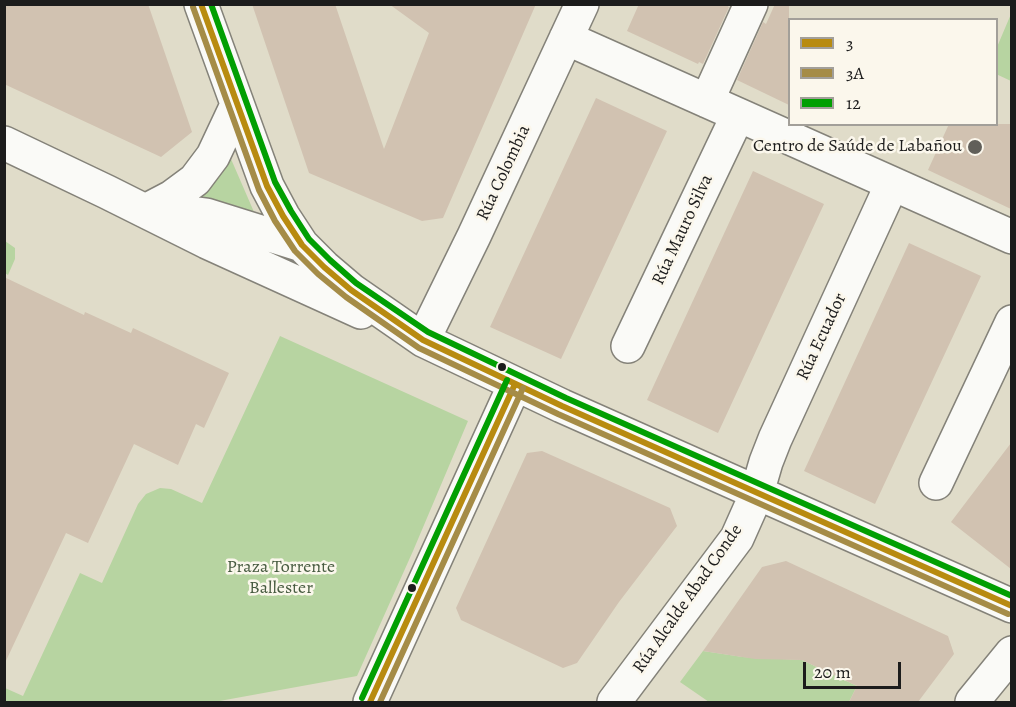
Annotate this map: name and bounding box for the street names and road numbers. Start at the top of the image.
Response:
street label: Rúa Colombia [472,122,536,224]
street label: Rúa Mauro Silva [648,171,718,289]
street label: Rúa Ecuador [792,290,852,384]
street label: Rúa Alcalde Abad Conde [629,520,747,678]

